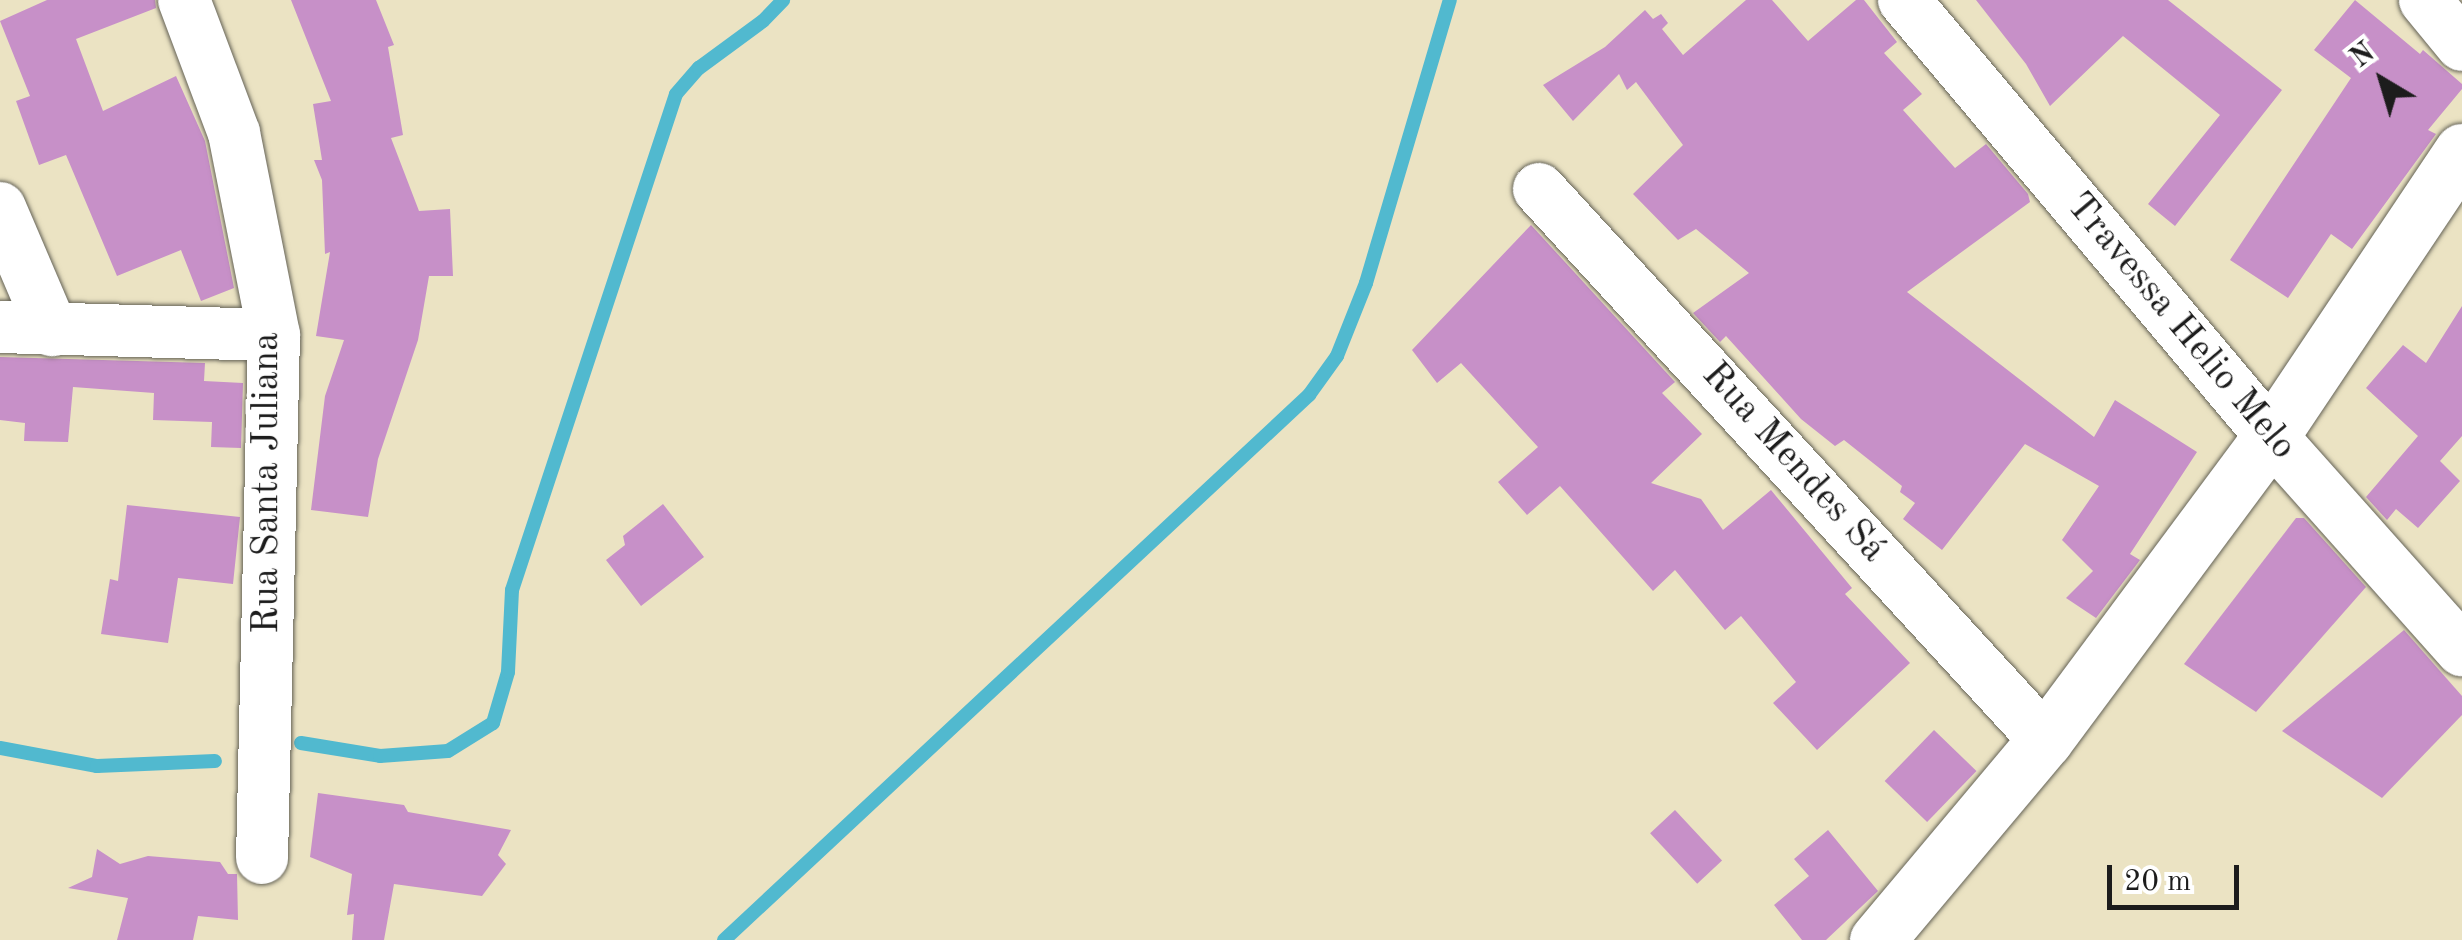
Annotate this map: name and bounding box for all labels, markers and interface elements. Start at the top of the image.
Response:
north arrow [2332,30,2432,130]
text: N [2346,39,2381,74]
street label: Travessa Helio Melo [2055,184,2305,470]
street label: Rua Santa Juliana [245,332,291,634]
street label: Rua Mendes Sá [1691,354,1895,572]
scale bar [2112,845,2244,907]
text: 20 m [2124,867,2191,897]

